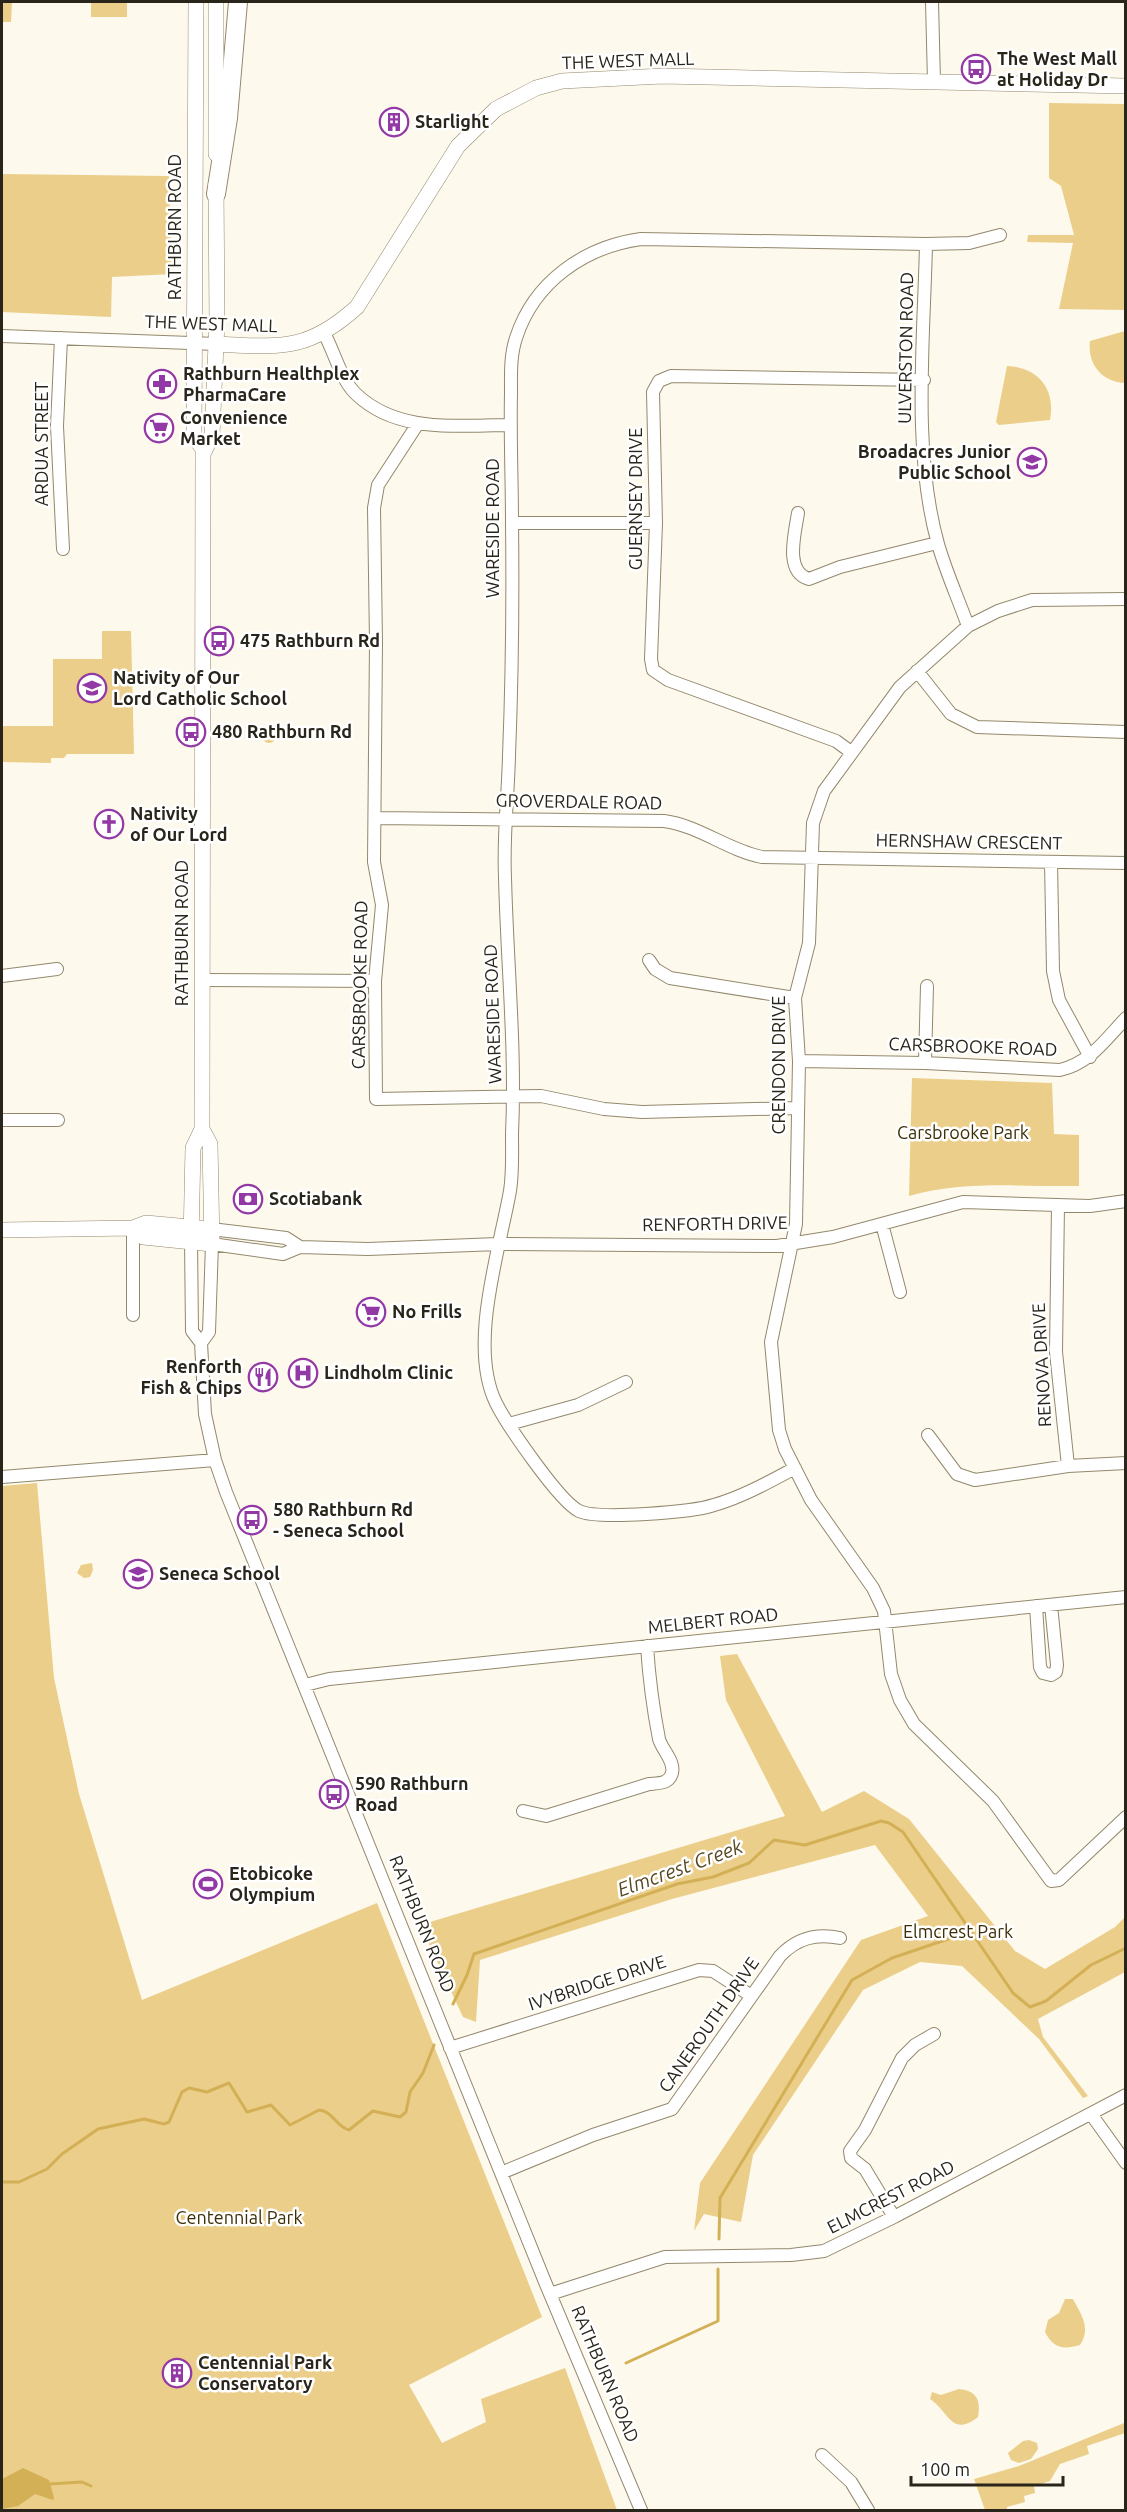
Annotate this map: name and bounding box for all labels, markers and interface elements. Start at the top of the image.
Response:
street label: THE WEST MALL [561,48,695,72]
place label: The West Mall at Holiday Dr [997,48,1118,89]
bus stop icon: The West Mall at Holiday Dr [960,53,992,85]
building icon: Starlight [378,106,410,138]
place label: Starlight [415,111,489,131]
street label: RATHBURN ROAD [164,154,184,300]
street label: ULVERSTON ROAD [894,272,916,424]
street label: THE WEST MALL [144,311,278,335]
place label: Rathburn Healthplex PharmaCare [183,363,360,404]
pharmacy icon: Rathburn Healthplex PharmaCare [146,368,178,400]
street label: ARDUA STREET [31,382,51,506]
place label: Convenience Market [180,407,288,448]
supermarket icon: Convenience Market [143,412,175,444]
street label: GUERNSEY DRIVE [625,428,645,570]
place label: Broadacres Junior Public School [858,441,1012,482]
school or university icon: Broadacres Junior Public School [1016,446,1048,478]
street label: WARESIDE ROAD [482,458,502,598]
bus stop icon: 475 Rathburn Rd [203,625,235,657]
place label: 475 Rathburn Rd [240,630,380,650]
place label: Nativity of Our Lord Catholic School [113,667,287,708]
school or university icon: Nativity of Our Lord Catholic School [76,672,108,704]
bus stop icon: 480 Rathburn Rd [175,716,207,748]
place label: 480 Rathburn Rd [212,721,352,741]
street label: GROVERDALE ROAD [496,790,663,812]
place label: Nativity of Our Lord [130,803,228,844]
church icon: Nativity of Our Lord [93,808,125,840]
street label: HERNSHAW CRESCENT [875,829,1063,853]
street label: RATHBURN ROAD [171,860,191,1006]
street label: CARSBROOKE ROAD [348,900,370,1070]
street label: WARESIDE ROAD [480,944,504,1084]
street label: CRENDON DRIVE [768,996,788,1134]
street label: CARSBROOKE ROAD [888,1033,1058,1059]
park label: Carsbrooke Park [897,1122,1029,1142]
bank icon: Scotiabank [232,1183,264,1215]
place label: Scotiabank [269,1188,362,1208]
street label: RENFORTH DRIVE [642,1212,788,1234]
supermarket icon: No Frills [355,1296,387,1328]
place label: No Frills [392,1301,462,1321]
street label: RENOVA DRIVE [1028,1302,1054,1428]
place label: Renforth Fish & Chips [141,1356,242,1397]
hospital icon: Lindholm Clinic [287,1357,319,1389]
restaurant icon: Renforth Fish & Chips [247,1361,279,1393]
place label: Lindholm Clinic [324,1362,453,1382]
place label: 580 Rathburn Rd - Seneca School [273,1499,413,1540]
bus stop icon: 580 Rathburn Rd - Seneca School [236,1504,268,1536]
school or university icon: Seneca School [122,1558,154,1590]
place label: Seneca School [159,1563,280,1583]
street label: MELBERT ROAD [647,1603,779,1637]
place label: 590 Rathburn Road [355,1773,468,1814]
bus stop icon: 590 Rathburn Road [318,1778,350,1810]
water label: Elmcrest Creek [614,1834,746,1901]
street label: RATHBURN ROAD [386,1852,460,1995]
place label: Etobicoke Olympium [229,1863,315,1904]
sports icon: Etobicoke Olympium [192,1868,224,1900]
park label: Elmcrest Park [903,1921,1013,1941]
street label: IVYBRIDGE DRIVE [525,1950,668,2014]
street label: CANEROUTH DRIVE [654,1953,762,2096]
street label: ELMCREST ROAD [824,2155,958,2237]
park label: Centennial Park [176,2207,303,2227]
street label: RATHBURN ROAD [568,2302,644,2445]
place label: Centennial Park Conservatory [198,2352,332,2393]
building icon: Centennial Park Conservatory [161,2357,193,2389]
scale bar [911,2449,1062,2487]
text: 100 m [920,2459,970,2479]

